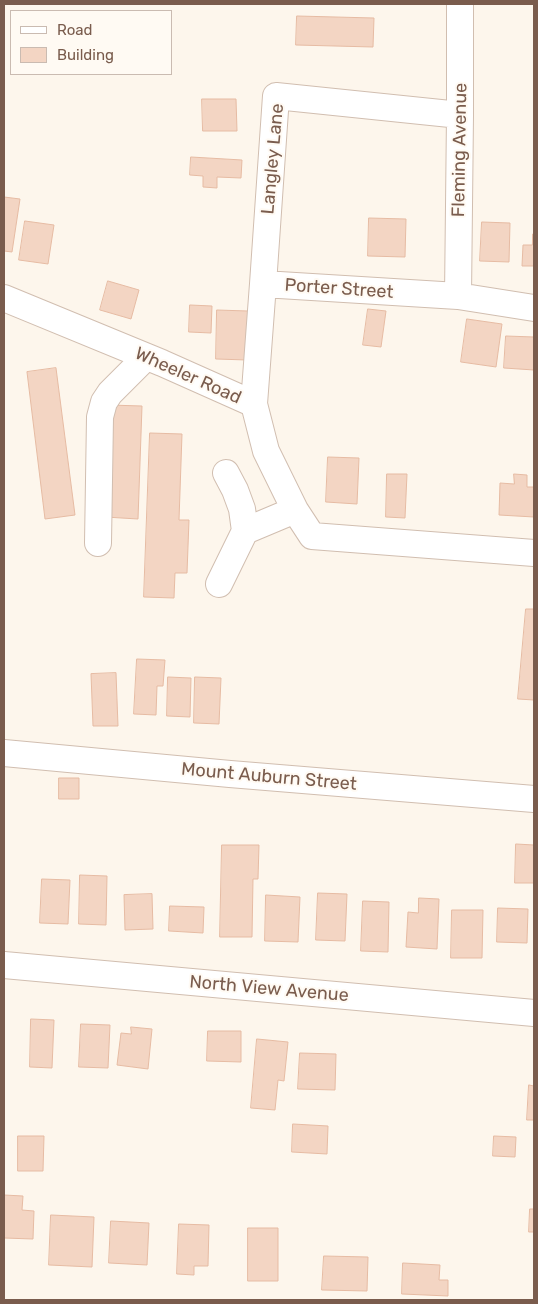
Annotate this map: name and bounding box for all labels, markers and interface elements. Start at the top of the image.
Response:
legend [10,10,172,75]
text: Road [57,21,93,39]
text: Building [57,46,114,64]
street label: Fleming Avenue [448,83,472,217]
street label: Langley Lane [257,103,289,215]
street label: Porter Street [284,274,394,304]
street label: Wheeler Road [132,343,244,409]
street label: Mount Auburn Street [180,759,358,795]
street label: North View Avenue [188,971,350,1007]

